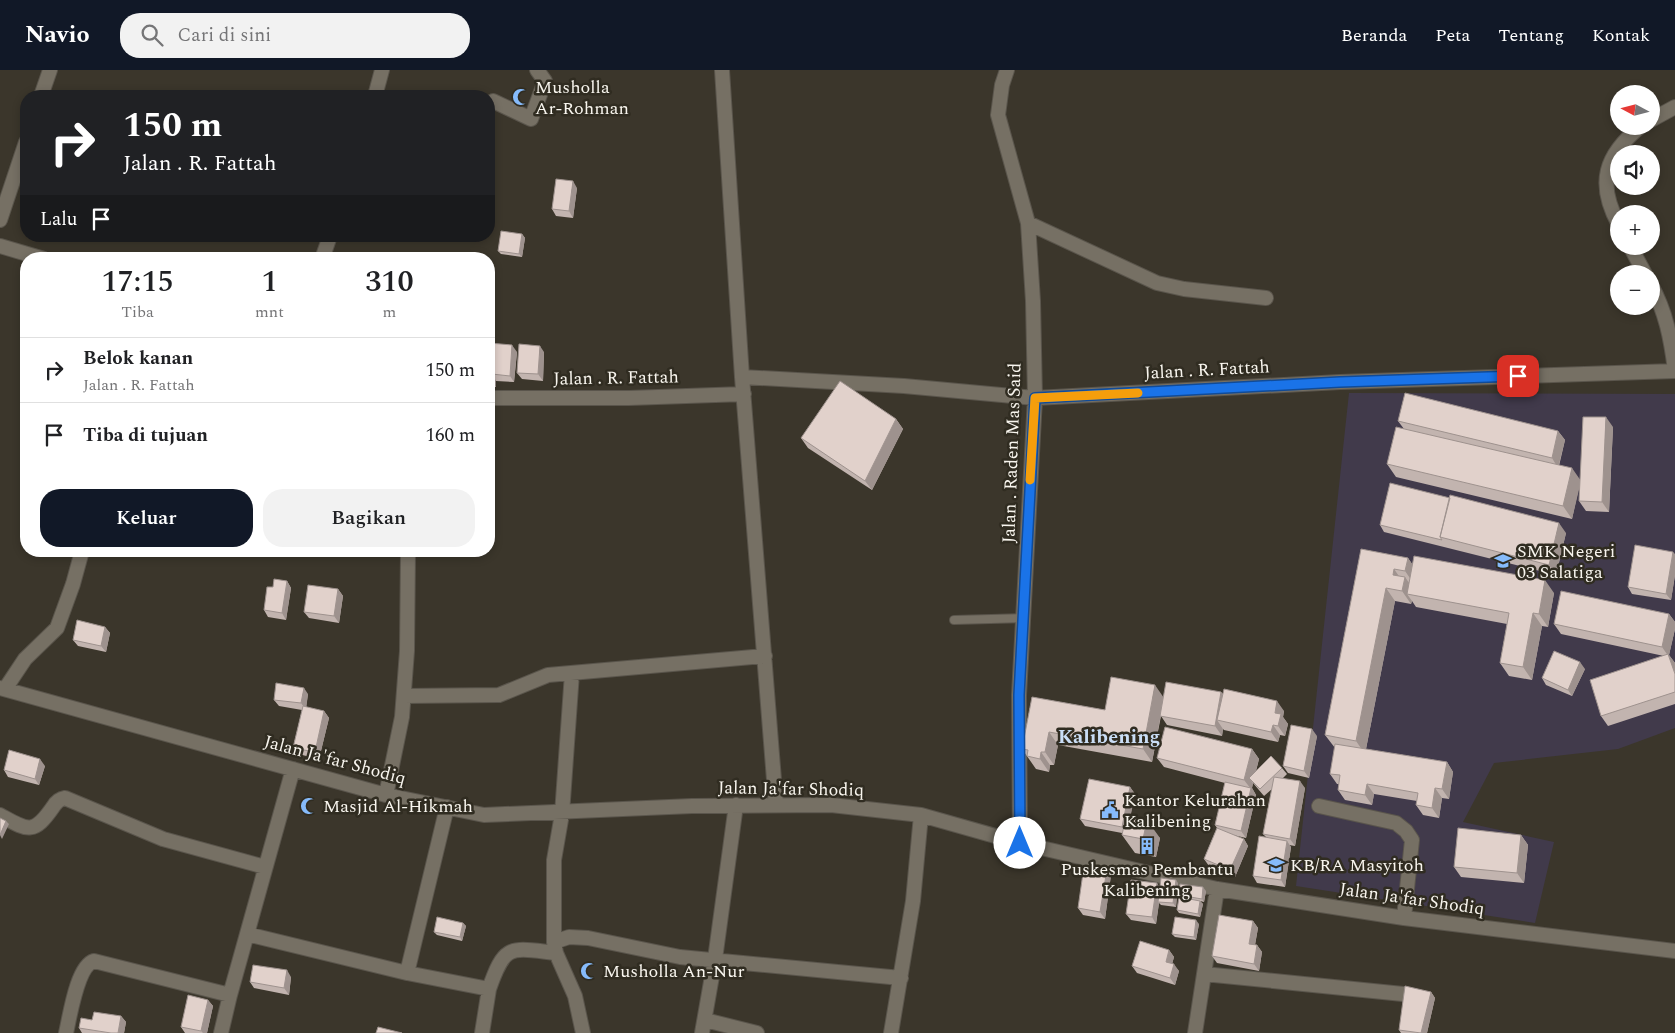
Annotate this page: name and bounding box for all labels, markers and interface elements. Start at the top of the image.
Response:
search box [120,13,470,58]
text: Navio [25,17,90,53]
icon: search [138,21,166,49]
text: Cari di sini [178,21,271,50]
text: Beranda [1341,22,1407,49]
text: Peta [1435,22,1470,49]
text: Tentang [1498,22,1564,49]
text: Kontak [1592,22,1650,49]
place label: Musholla Ar-Rohman [535,74,629,122]
north arrow [1610,85,1660,135]
map controls [1610,85,1660,315]
mosque icon: Musholla Ar-Rohman [511,87,531,107]
text: 150 m [123,99,222,152]
icon: right [40,110,105,175]
button: sound [1610,145,1660,195]
text: Jalan . R. Fattah [123,147,277,180]
text: Lalu [40,205,77,234]
icon: arrive [87,205,115,233]
button: + [1610,205,1660,255]
text: 17:15 [101,259,174,305]
text: 1 [261,259,277,305]
text: 310 [365,259,414,305]
button: − [1610,265,1660,315]
text: Tiba [121,300,154,324]
text: mnt [255,300,284,324]
text: m [383,300,396,324]
text: Belok kanan [83,344,193,373]
street label: Jalan . R. Fattah [1144,353,1270,387]
pin [1497,355,1539,397]
icon: right [40,356,68,384]
text: 150 m [425,356,475,385]
street label: Jalan . Raden Mas Said [995,362,1029,544]
icon: arrive [1504,362,1532,390]
street label: Jalan . R. Fattah [553,363,679,393]
text: Jalan . R. Fattah [83,373,195,397]
icon: arrive [40,421,68,449]
text: Tiba di tujuan [83,421,208,450]
text: 160 m [425,421,475,450]
button: Keluar [40,489,253,547]
button: Bagikan [263,489,475,547]
place label: SMK Negeri 03 Salatiga [1517,538,1616,586]
school or university icon: SMK Negeri 03 Salatiga [1493,551,1513,571]
district label: Kalibening [1058,722,1160,752]
street label: Jalan Ja'far Shodiq [261,728,409,792]
street label: Jalan Ja'far Shodiq [718,774,864,804]
place label: Kantor Kelurahan Kalibening [1124,787,1266,835]
place label: Masjid Al-Hikmah [323,793,473,820]
mosque icon: Masjid Al-Hikmah [299,796,319,816]
public building icon: Kantor Kelurahan Kalibening [1100,800,1120,820]
position arrow [993,816,1045,868]
building icon: Puskesmas Pembantu Kalibening [1137,836,1157,856]
place label: KB/RA Masyitoh [1290,852,1424,879]
school or university icon: KB/RA Masyitoh [1266,855,1286,875]
place label: Puskesmas Pembantu Kalibening [1060,856,1234,904]
street label: Jalan Ja'far Shodiq [1338,875,1486,923]
place label: Musholla An-Nur [603,958,745,985]
mosque icon: Musholla An-Nur [579,961,599,981]

